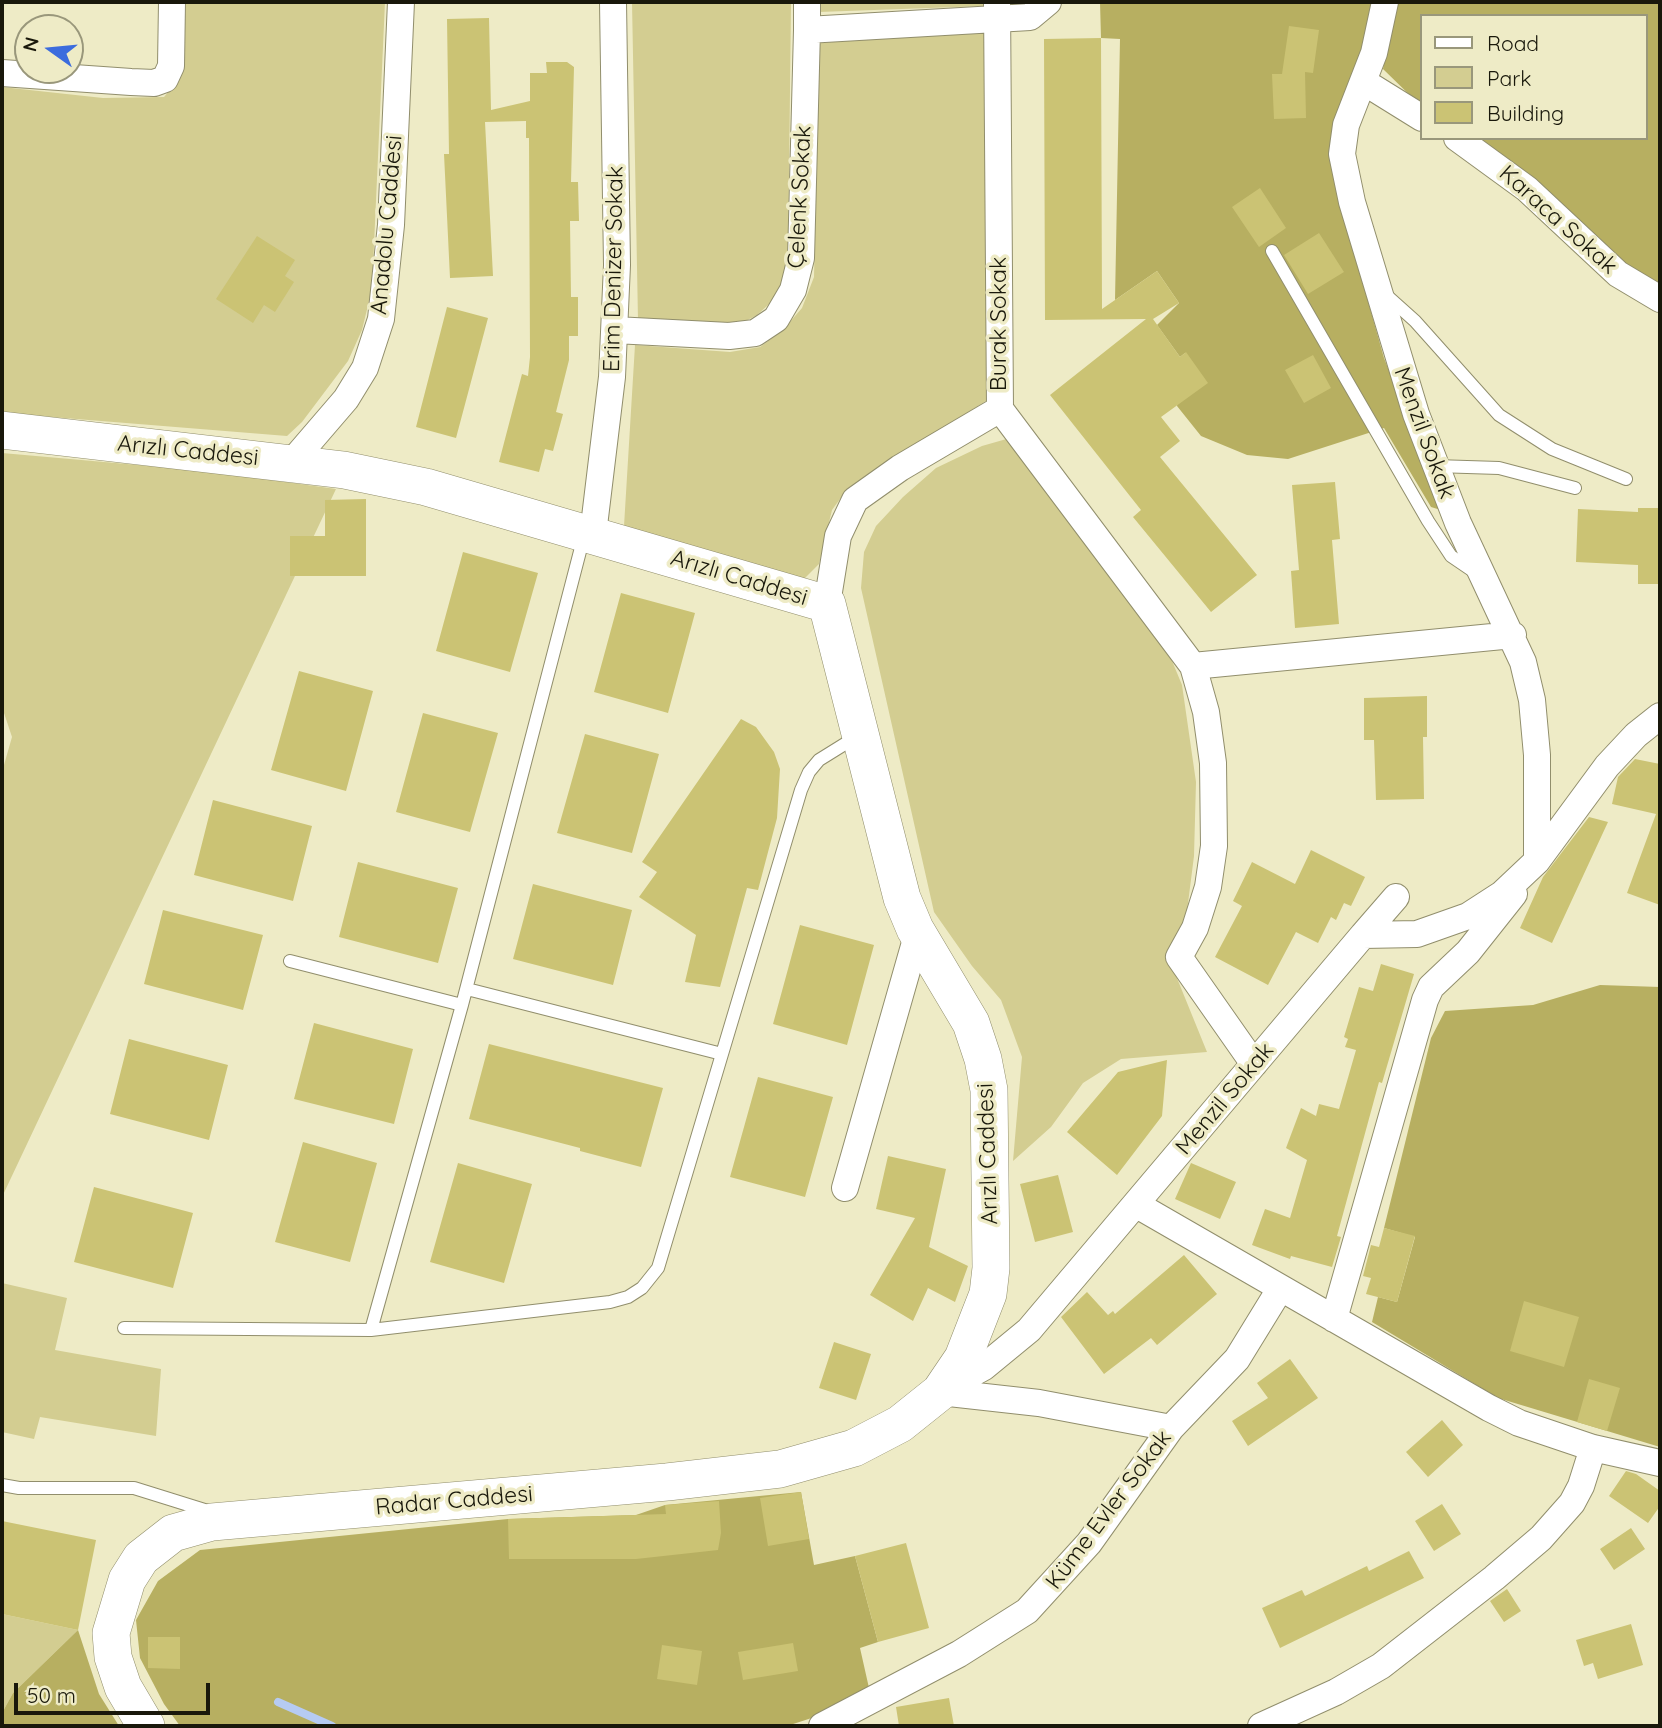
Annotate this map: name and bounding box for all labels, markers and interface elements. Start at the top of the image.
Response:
north arrow [14,14,84,84]
legend [1420,14,1648,140]
text: Road [1487,30,1539,56]
text: N [17,34,44,54]
text: Park [1487,65,1531,91]
text: Building [1487,100,1564,126]
street label: Çelenk Sokak [782,125,818,269]
street label: Anadolu Caddesi [365,134,409,316]
street label: Karaca Sokak [1493,160,1623,280]
street label: Erim Denizer Sokak [598,166,630,372]
street label: Burak Sokak [985,257,1013,391]
street label: Menzil Sokak [1387,363,1461,503]
street label: Arızlı Caddesi [116,430,260,472]
street label: Arızlı Caddesi [667,544,811,612]
street label: Menzil Sokak [1170,1037,1280,1161]
street label: Arızlı Caddesi [972,1083,1004,1225]
street label: Küme Evler Sokak [1040,1425,1178,1595]
street label: Radar Caddesi [374,1480,534,1522]
scale bar [18,1668,214,1712]
text: 50 m [27,1682,76,1708]

